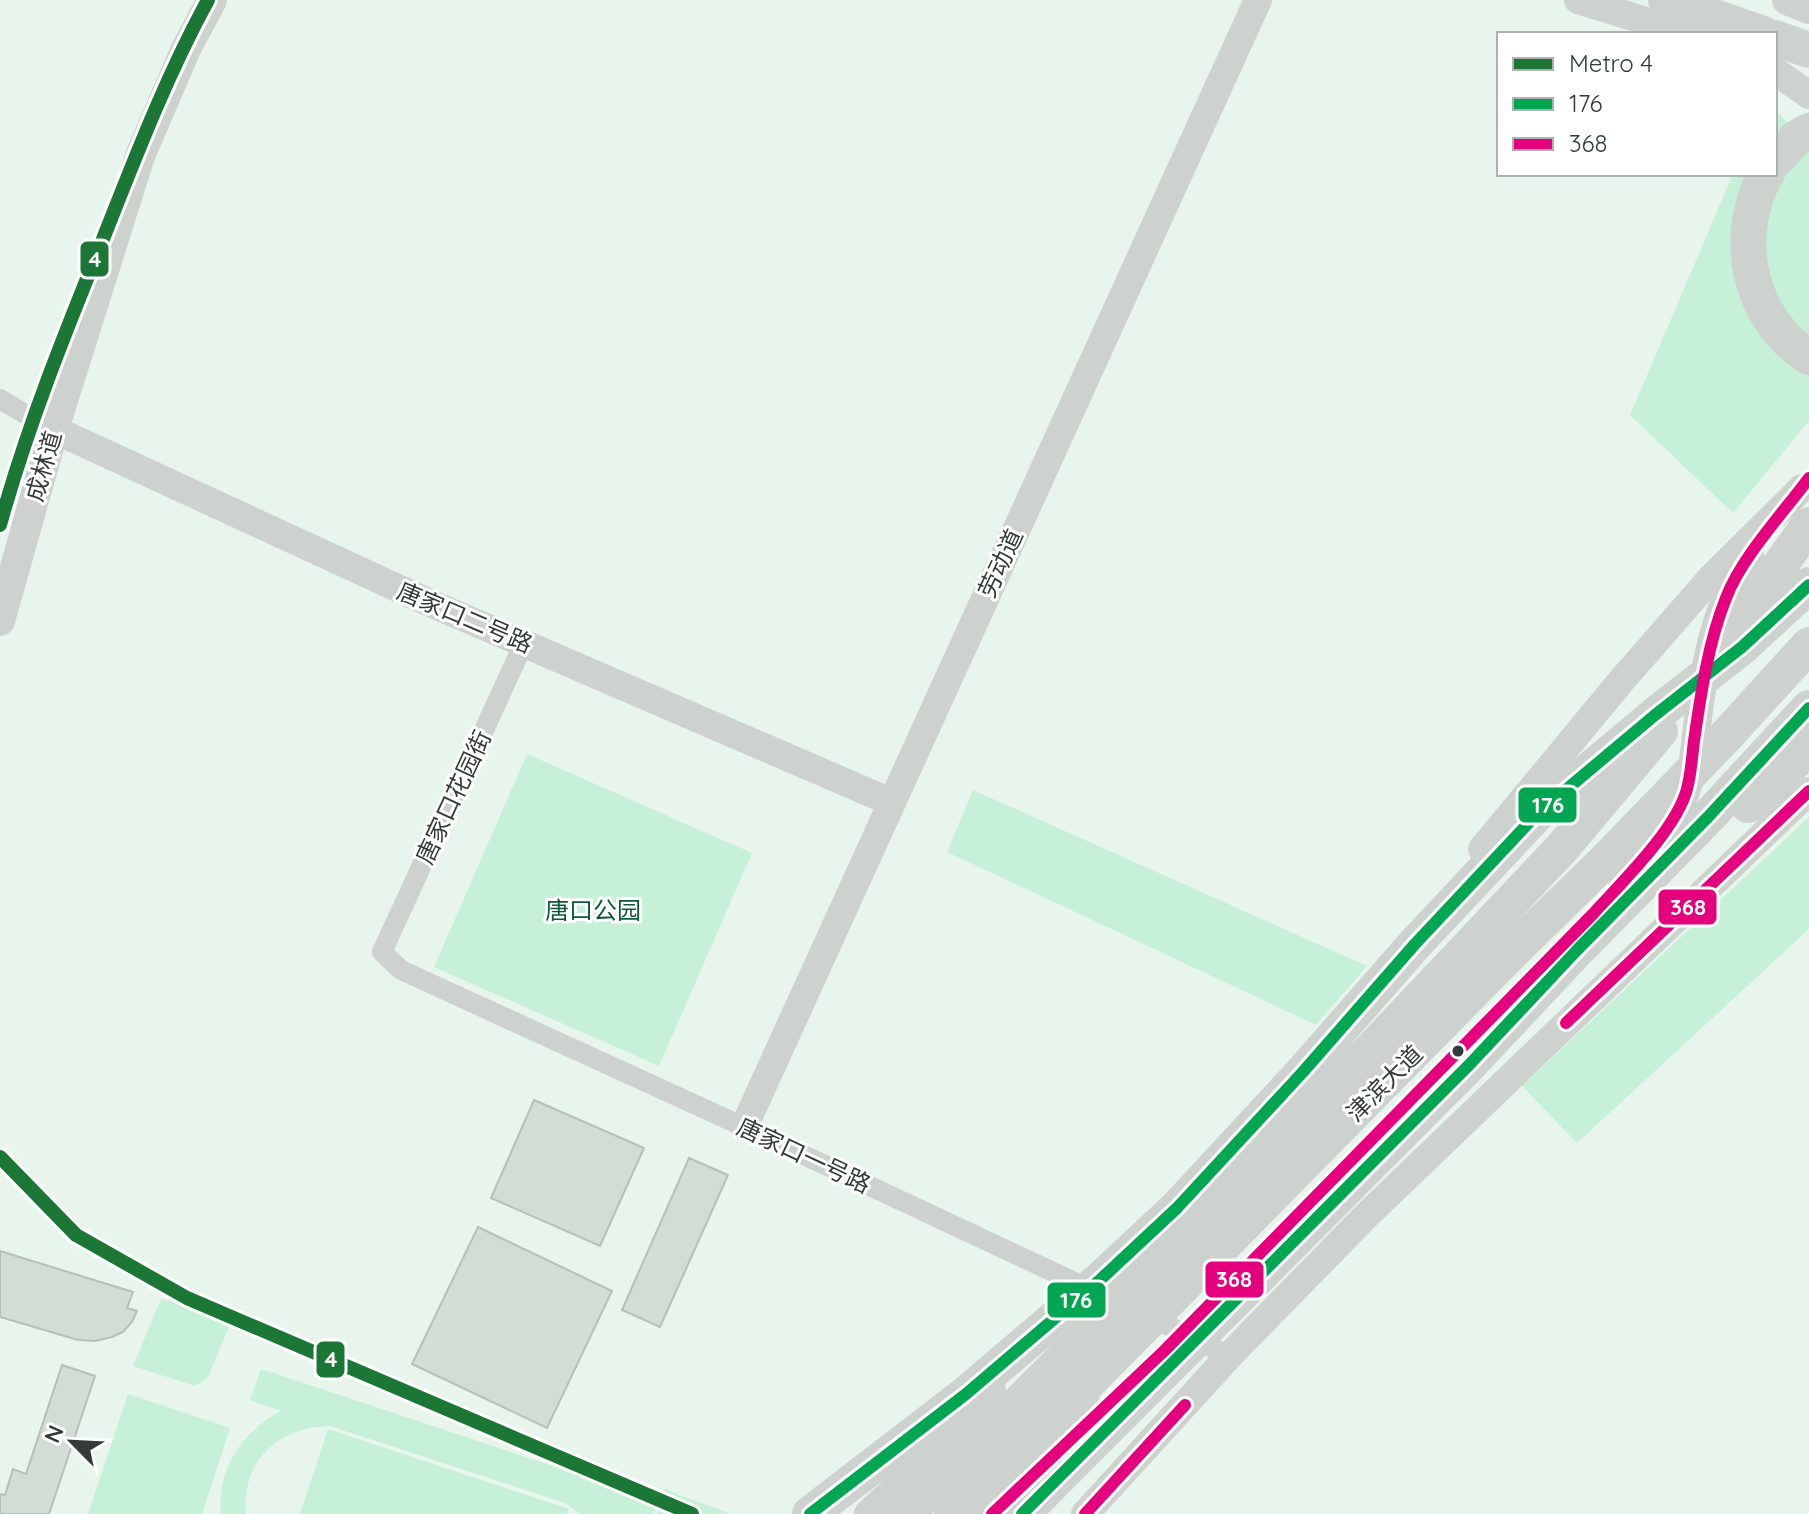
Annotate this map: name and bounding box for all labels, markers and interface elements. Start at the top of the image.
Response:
legend [1497,32,1777,176]
text: Metro 4 [1569,48,1653,78]
text: 176 [1569,88,1602,118]
text: 368 [1569,128,1607,158]
line badge: 4 [79,240,110,278]
text: 4 [89,245,102,273]
street label: 成林道 [19,427,67,505]
street label: 劳动道 [971,524,1029,602]
street label: 唐家口二号路 [393,575,537,659]
street label: 唐家口花园街 [409,725,497,869]
line badge: 176 [1517,786,1578,824]
text: 176 [1532,791,1564,819]
line badge: 368 [1657,888,1718,926]
text: 368 [1670,893,1706,921]
park label: 唐口公园 [545,895,641,925]
street label: 津滨大道 [1339,1038,1429,1128]
unlabelled marker [1450,1043,1466,1059]
street label: 唐家口一号路 [732,1111,876,1199]
line badge: 368 [1204,1260,1265,1299]
text: 368 [1216,1265,1252,1293]
line badge: 176 [1046,1281,1107,1319]
text: 176 [1060,1286,1092,1314]
line badge: 4 [315,1340,346,1379]
text: 4 [325,1345,338,1373]
north arrow [32,1402,112,1482]
text: N [38,1421,70,1447]

